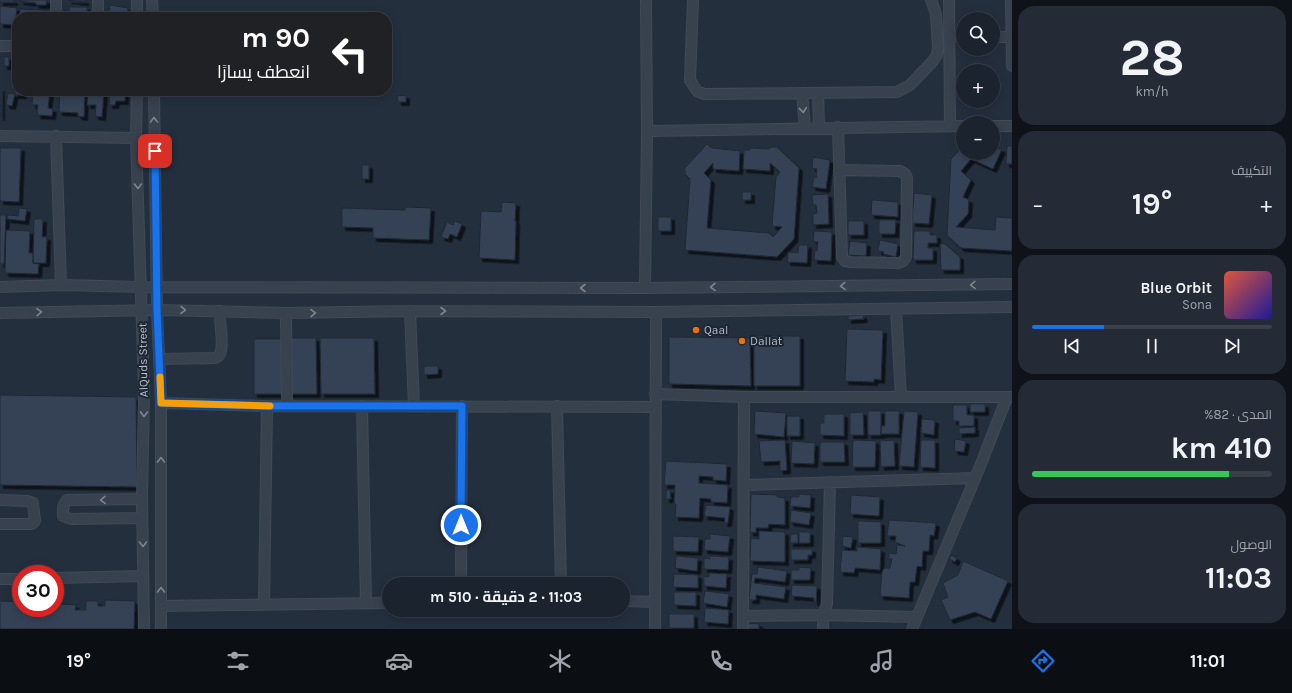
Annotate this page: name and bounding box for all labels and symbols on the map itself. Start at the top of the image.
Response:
one-way arrow [799,107,808,113]
one-way arrow [150,117,158,123]
pin [138,134,172,168]
one-way arrow [133,183,142,189]
one-way arrow [970,281,976,289]
one-way arrow [840,282,846,290]
one-way arrow [710,283,716,291]
one-way arrow [580,284,586,292]
one-way arrow [180,306,186,315]
one-way arrow [440,307,446,315]
one-way arrow [36,308,42,316]
one-way arrow [310,308,316,317]
street label: AlQuds Street [135,322,151,397]
place label: Qaal [704,323,728,337]
marker: Qaal [691,325,701,335]
place label: Dallat [750,334,783,348]
marker: Dallat [737,336,747,346]
one-way arrow [139,411,148,417]
one-way arrow [157,457,165,463]
one-way arrow [100,495,106,504]
position arrow [440,504,482,546]
one-way arrow [139,541,147,547]
speed limit sign: 30 [12,565,64,617]
one-way arrow [157,587,165,593]

